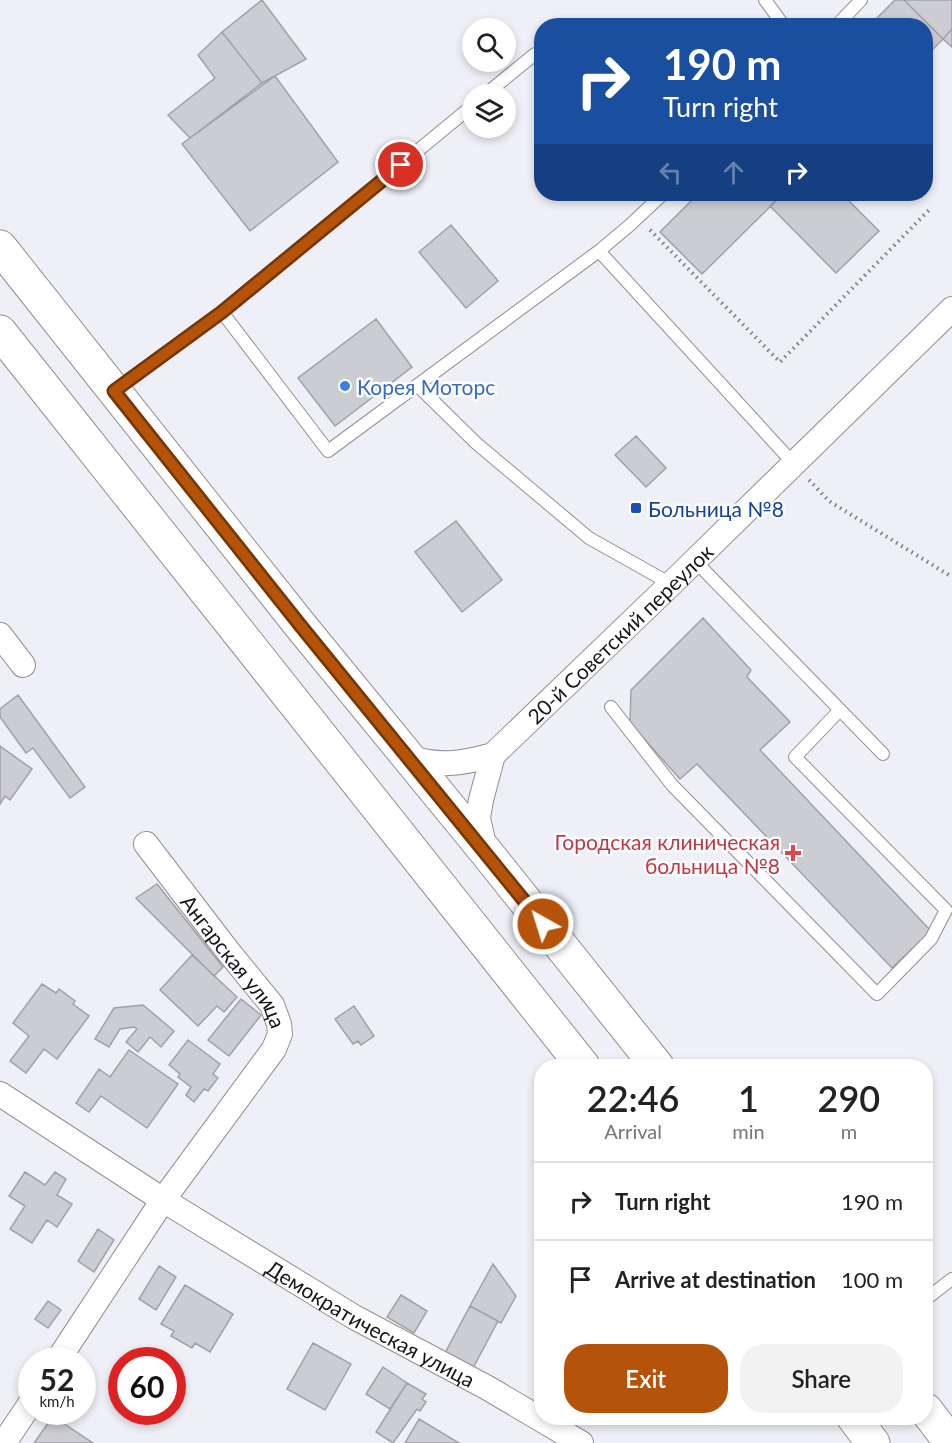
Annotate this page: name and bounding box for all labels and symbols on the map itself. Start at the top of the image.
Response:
pin [375,139,426,190]
place label: Корея Моторс [357,374,495,399]
marker: Корея Моторс [338,379,352,393]
place label: Больница №8 [648,496,784,521]
marker: Больница №8 [629,501,643,515]
street label: 20-й Советский переулок [522,538,717,728]
place label: Городская клиническая больница №8 [555,829,780,878]
marker: Городская клиническая больница №8 [784,844,802,862]
street label: Ангарская улица [176,889,292,1031]
position arrow [511,892,575,956]
street label: Демократическая улица [262,1254,480,1392]
speed limit sign: 60 [108,1347,186,1425]

